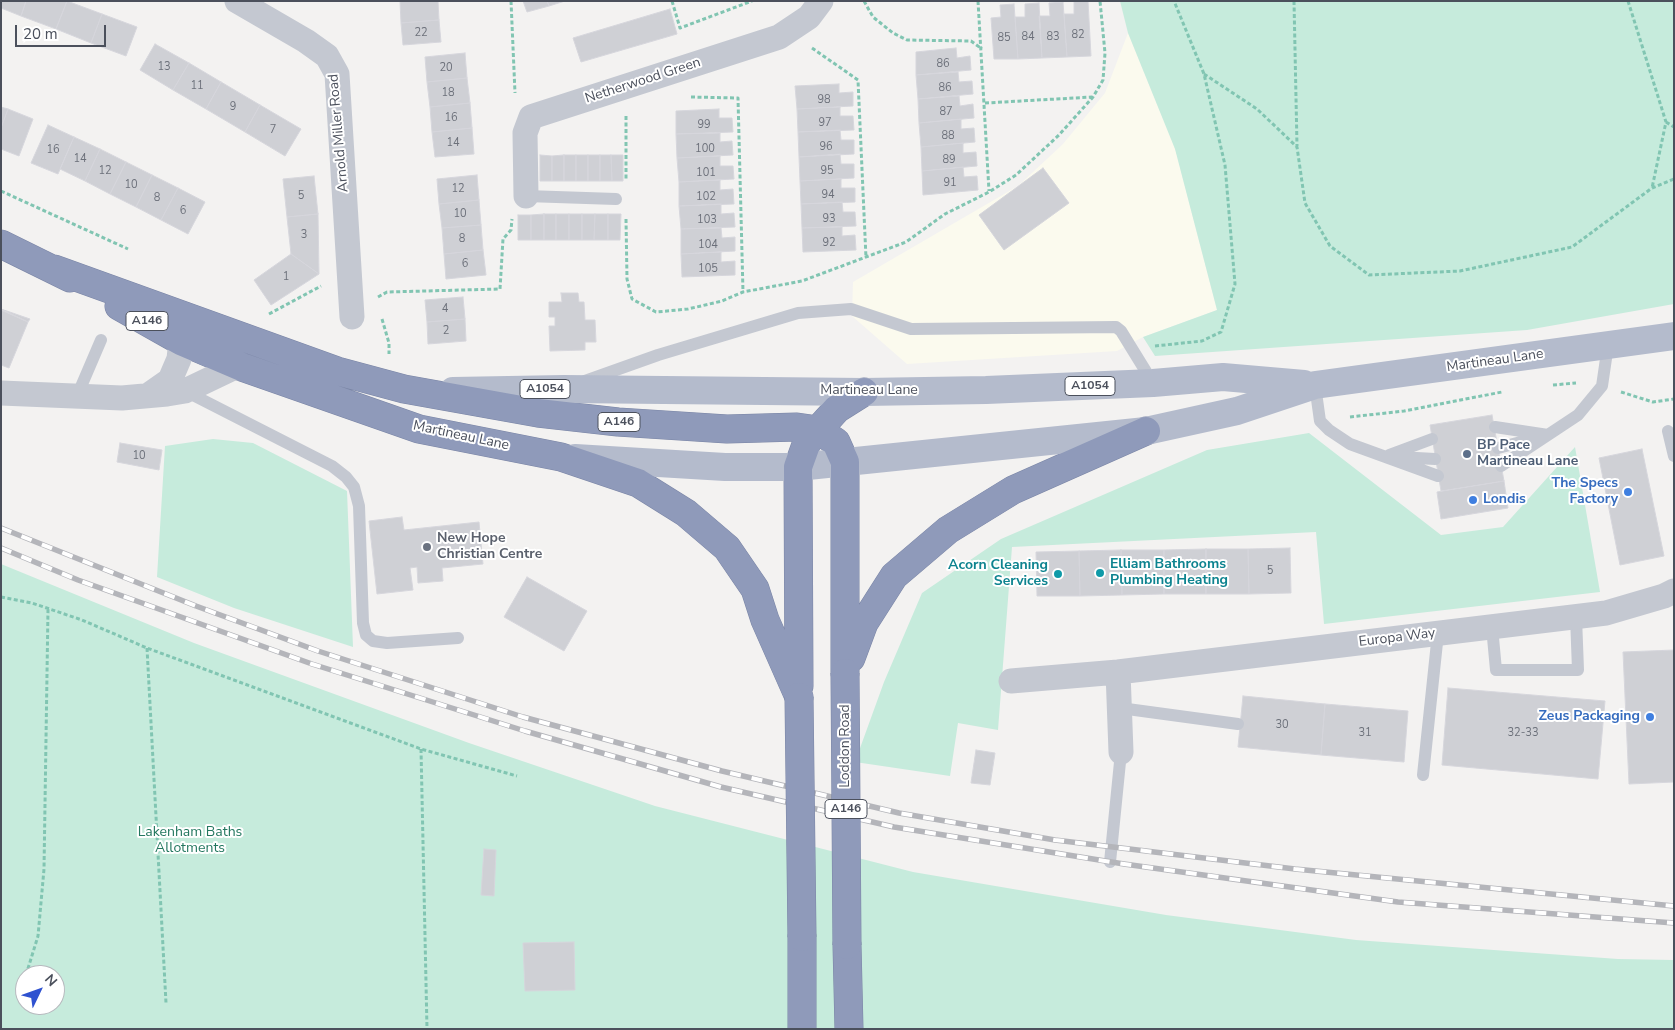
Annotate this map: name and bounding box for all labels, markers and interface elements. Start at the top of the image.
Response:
scale bar [18,15,109,47]
text: 20 m [23,24,58,44]
house number: 22 [414,26,428,40]
house number: 82 [1071,28,1085,42]
house number: 84 [1021,30,1035,44]
house number: 83 [1046,30,1060,44]
house number: 85 [997,31,1011,45]
street label: Netherwood Green [583,54,703,108]
house number: 86 [936,57,950,71]
house number: 13 [157,60,171,74]
house number: 20 [439,61,453,75]
street label: Arnold Miller Road [325,73,353,193]
house number: 11 [190,79,204,93]
house number: 86 [938,81,952,95]
house number: 18 [441,86,455,100]
house number: 98 [817,93,831,107]
house number: 9 [230,100,236,114]
house number: 87 [939,105,953,119]
house number: 16 [444,111,458,125]
house number: 97 [818,116,832,130]
house number: 99 [697,118,711,132]
house number: 7 [270,123,276,137]
house number: 88 [941,129,955,143]
house number: 14 [446,136,460,150]
house number: 96 [819,140,833,154]
house number: 100 [695,142,715,156]
house number: 16 [46,143,60,157]
house number: 14 [73,152,87,166]
house number: 89 [942,153,956,167]
house number: 12 [98,164,112,178]
house number: 95 [820,164,834,178]
house number: 101 [696,166,716,180]
house number: 91 [943,176,957,190]
house number: 10 [124,178,138,192]
house number: 12 [451,182,465,196]
house number: 94 [821,188,835,202]
house number: 5 [298,189,304,203]
house number: 102 [696,190,716,204]
house number: 8 [154,191,160,205]
house number: 6 [180,204,186,218]
house number: 10 [453,207,467,221]
house number: 93 [822,212,836,226]
house number: 103 [697,213,717,227]
house number: 3 [301,228,307,242]
house number: 8 [459,232,465,246]
house number: 92 [822,236,836,250]
house number: 104 [698,238,718,252]
house number: 6 [462,257,468,271]
house number: 105 [698,262,718,276]
house number: 1 [283,270,289,284]
house number: 4 [442,302,448,316]
road number: A146 [126,312,168,331]
house number: 2 [443,324,449,338]
street label: Martineau Lane [1445,346,1545,376]
road number: A1054 [1065,376,1115,396]
road number: A1054 [520,379,570,398]
street label: Martineau Lane [820,383,918,399]
road number: A146 [598,412,640,432]
street label: Martineau Lane [412,418,510,454]
place label: BP Pace Martineau Lane [1477,438,1578,471]
marker: BP Pace Martineau Lane [1461,448,1473,460]
house number: 10 [132,449,146,463]
place label: The Specs Factory [1551,476,1618,508]
marker: The Specs Factory [1622,486,1634,498]
place label: Londis [1483,492,1526,508]
marker: Londis [1467,494,1479,506]
place label: New Hope Christian Centre [437,531,542,564]
marker: New Hope Christian Centre [421,541,433,553]
place label: Elliam Bathrooms Plumbing Heating [1110,557,1228,590]
place label: Acorn Cleaning Services [948,558,1048,590]
house number: 5 [1267,564,1273,578]
marker: Elliam Bathrooms Plumbing Heating [1094,567,1106,579]
marker: Acorn Cleaning Services [1052,568,1064,580]
street label: Europa Way [1358,625,1436,651]
street label: Loddon Road [838,704,854,788]
place label: Zeus Packaging [1539,709,1640,725]
marker: Zeus Packaging [1644,711,1656,723]
house number: 30 [1275,718,1289,732]
house number: 31 [1358,726,1372,740]
house number: 32-33 [1507,726,1539,740]
road number: A146 [825,800,867,819]
park label: Lakenham Baths Allotments [138,825,242,858]
north arrow [15,965,65,1015]
text: N [40,970,61,991]

